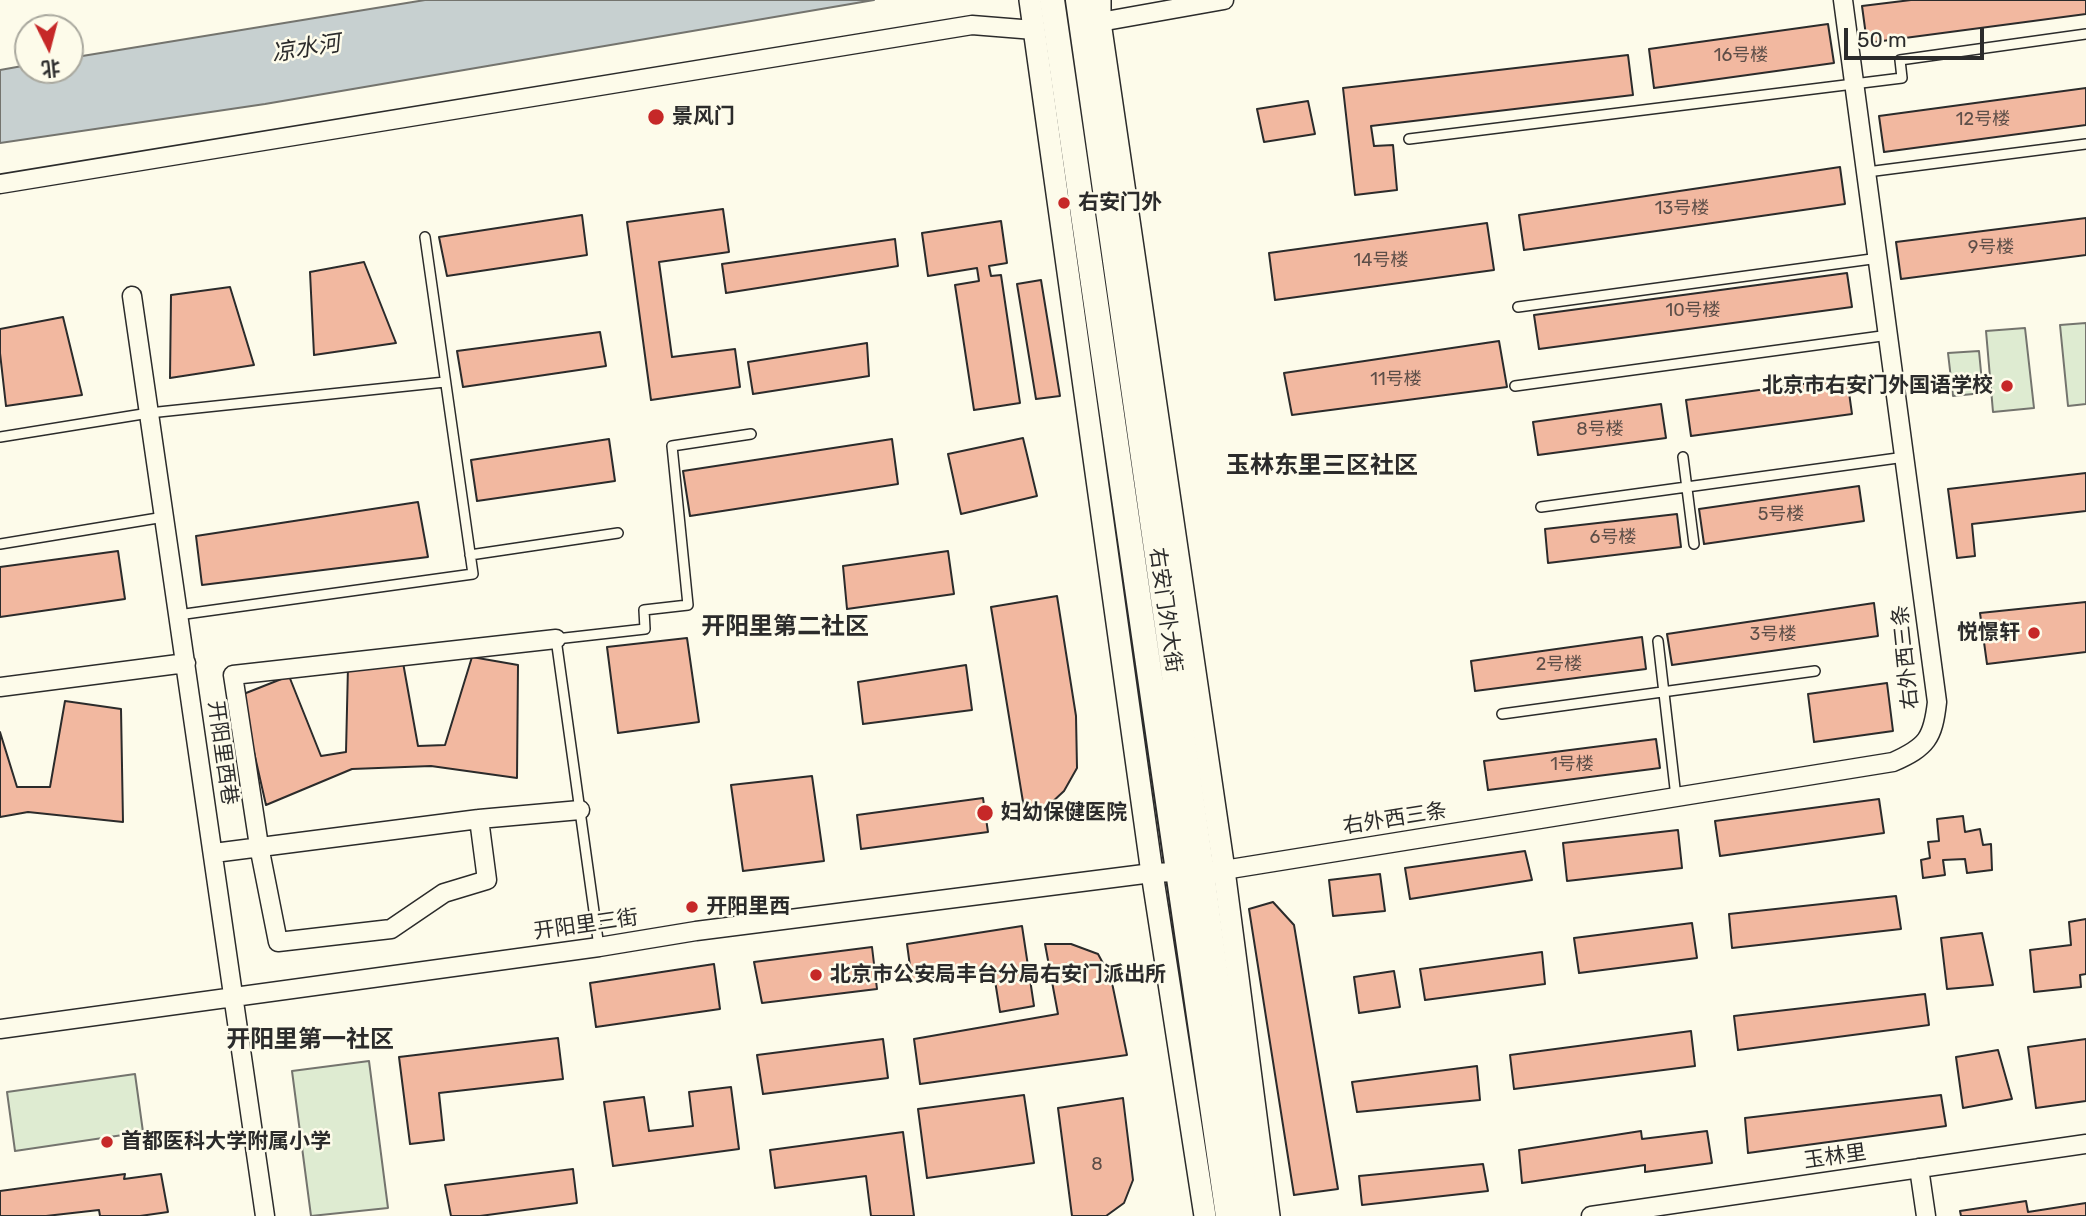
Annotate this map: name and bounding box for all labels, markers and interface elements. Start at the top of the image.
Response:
north arrow [14,14,84,84]
scale bar [1848,14,1988,58]
text: 50 m [1857,27,1907,52]
water label: 凉水河 [270,30,342,68]
house number: 16号楼 [1714,45,1768,67]
text: 北 [40,56,62,81]
place label: 景风门 [672,104,735,130]
marker: 景风门 [646,107,666,127]
house number: 12号楼 [1956,109,2010,131]
place label: 右安门外 [1078,190,1162,216]
marker: 右安门外 [1056,195,1072,211]
house number: 13号楼 [1655,198,1709,220]
house number: 9号楼 [1968,237,2014,259]
house number: 14号楼 [1354,250,1408,272]
house number: 10号楼 [1665,300,1721,322]
house number: 11号楼 [1370,369,1422,391]
place label: 北京市右安门外国语学校 [1762,373,1993,399]
marker: 北京市右安门外国语学校 [1999,378,2015,394]
house number: 8号楼 [1576,419,1624,441]
district label: 玉林东里三区社区 [1226,452,1418,480]
house number: 5号楼 [1758,504,1804,526]
house number: 6号楼 [1590,527,1636,549]
street label: 右安门外大街 [1144,546,1186,674]
street label: 右外西三条 [1888,603,1924,711]
district label: 开阳里第二社区 [701,613,869,641]
place label: 悦憬轩 [1957,620,2020,646]
house number: 3号楼 [1750,624,1796,646]
marker: 悦憬轩 [2026,625,2042,641]
house number: 2号楼 [1536,654,1582,676]
street label: 开阳里西巷 [202,699,242,807]
house number: 1号楼 [1550,754,1594,776]
street label: 右外西三条 [1341,798,1449,840]
place label: 妇幼保健医院 [1001,800,1127,826]
marker: 妇幼保健医院 [975,803,995,823]
place label: 开阳里西 [706,894,790,920]
marker: 开阳里西 [684,899,700,915]
street label: 开阳里三街 [532,905,640,945]
place label: 北京市公安局丰台分局右安门派出所 [830,962,1166,988]
marker: 北京市公安局丰台分局右安门派出所 [808,967,824,983]
district label: 开阳里第一社区 [226,1026,394,1054]
place label: 首都医科大学附属小学 [121,1129,331,1155]
marker: 首都医科大学附属小学 [99,1134,115,1150]
street label: 玉林里 [1802,1140,1868,1174]
house number: 8 [1091,1154,1103,1176]

